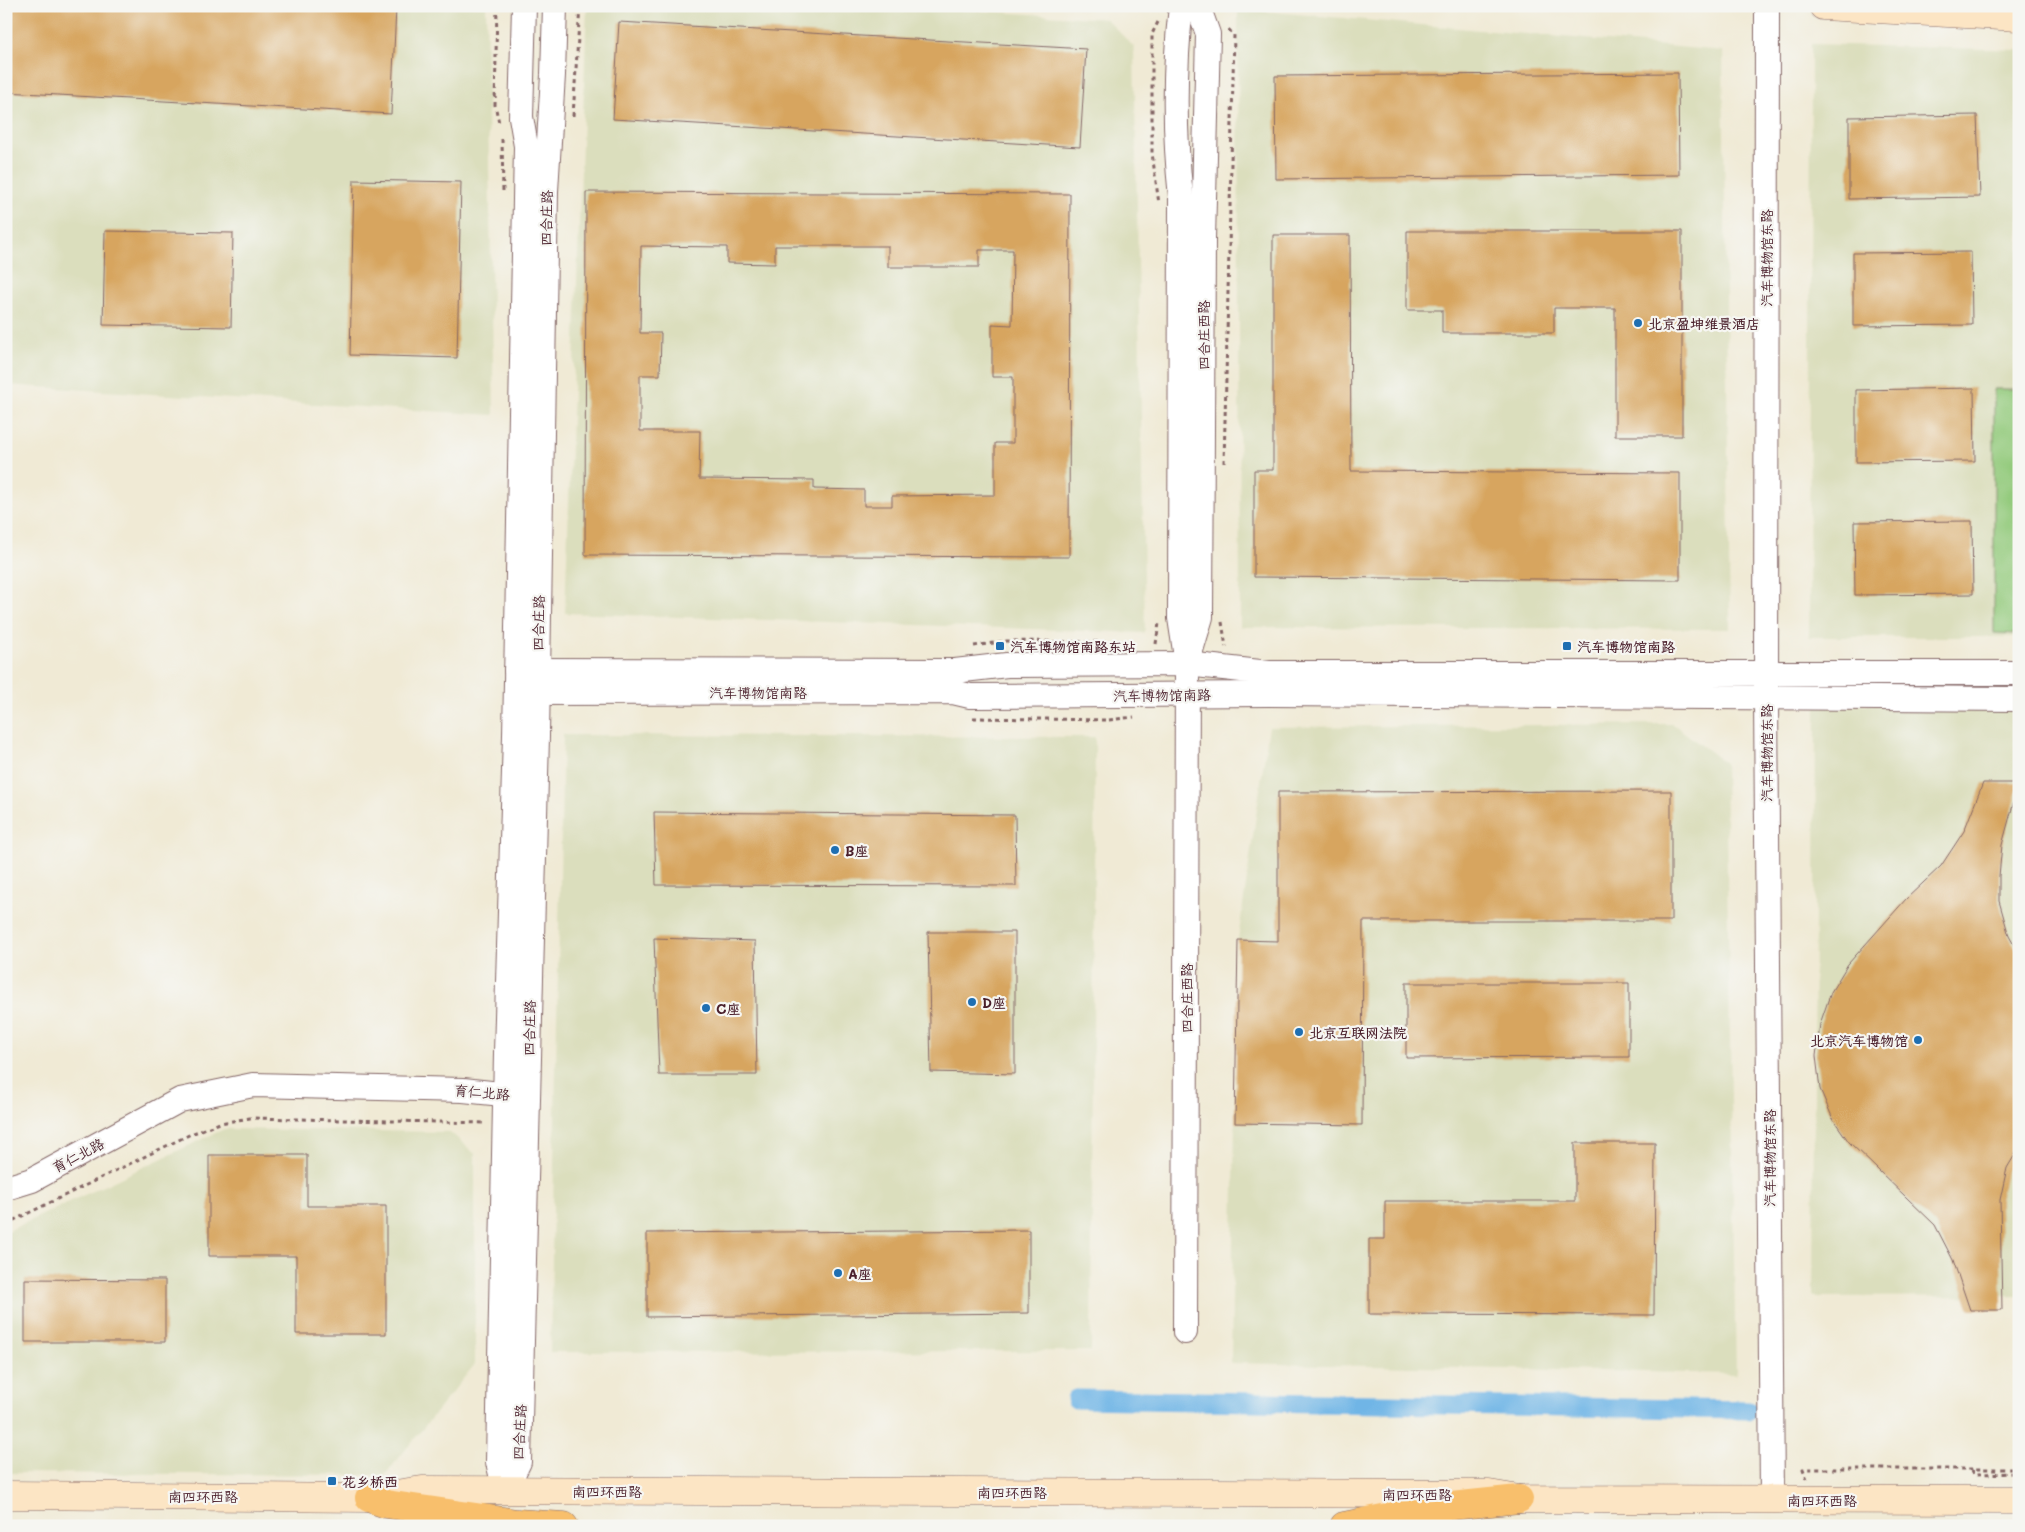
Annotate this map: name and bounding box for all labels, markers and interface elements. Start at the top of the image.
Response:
street label: 四合庄路 [536,190,556,246]
street label: 汽车博物馆东路 [1757,209,1776,307]
street label: 四合庄西路 [1194,300,1213,370]
place label: 北京盈坤维景酒店 [1648,314,1760,333]
marker: 北京盈坤维景酒店 [1632,317,1644,329]
street label: 四合庄路 [528,595,548,651]
place label: 汽车博物馆南路东站 [1010,637,1136,656]
place label: 汽车博物馆南路 [1577,637,1675,656]
marker: 汽车博物馆南路东站 [994,640,1006,652]
marker: 汽车博物馆南路 [1561,640,1573,652]
street label: 汽车博物馆南路 [709,683,807,702]
street label: 汽车博物馆南路 [1113,685,1211,705]
street label: 汽车博物馆东路 [1757,704,1776,802]
place label: B座 [845,841,868,860]
marker: B座 [829,844,841,856]
street label: 四合庄西路 [1177,963,1196,1033]
place label: D座 [982,993,1006,1012]
marker: D座 [966,996,978,1008]
place label: C座 [716,999,740,1018]
street label: 四合庄路 [519,1000,539,1056]
marker: C座 [700,1002,712,1014]
place label: 北京互联网法院 [1309,1023,1407,1042]
marker: 北京互联网法院 [1293,1026,1305,1038]
place label: 北京汽车博物馆 [1810,1031,1908,1050]
marker: 北京汽车博物馆 [1912,1034,1924,1046]
street label: 育仁北路 [453,1080,511,1104]
street label: 汽车博物馆东路 [1760,1109,1779,1207]
street label: 育仁北路 [49,1133,107,1177]
place label: A座 [848,1264,872,1283]
marker: A座 [832,1267,844,1279]
street label: 四合庄路 [508,1404,530,1460]
place label: 花乡桥西 [342,1472,398,1491]
marker: 花乡桥西 [326,1475,338,1487]
street label: 南四环西路 [572,1482,642,1501]
street label: 南四环西路 [977,1483,1047,1502]
street label: 南四环西路 [1382,1485,1452,1504]
street label: 南四环西路 [168,1487,238,1506]
street label: 南四环西路 [1787,1491,1857,1510]

